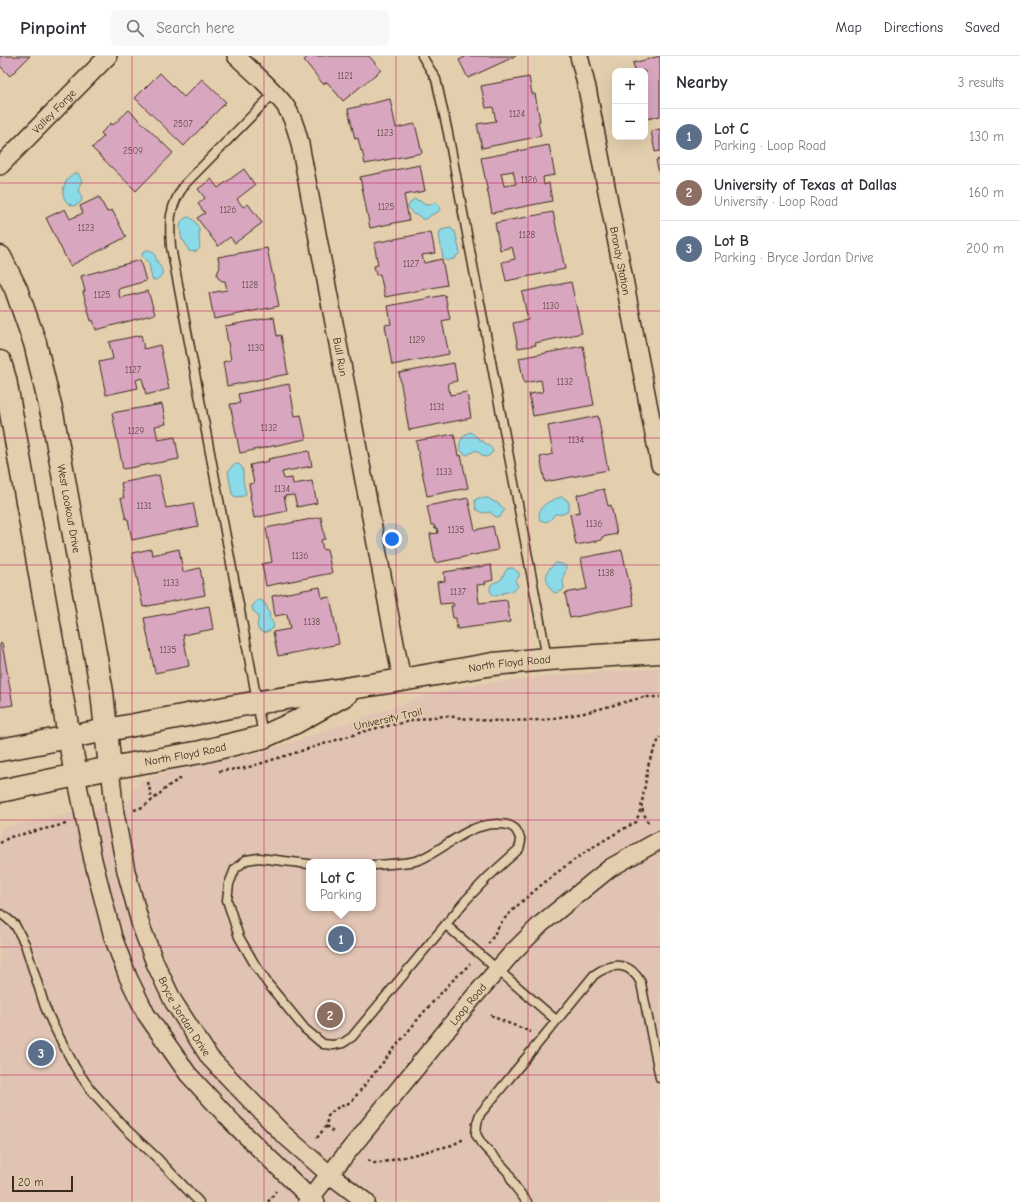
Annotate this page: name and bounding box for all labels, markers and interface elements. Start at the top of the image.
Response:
search box [110,10,390,46]
text: Pinpoint [20,17,86,39]
icon: search [124,17,146,39]
text: Search here [156,19,234,37]
text: Map [835,19,862,36]
text: Directions [884,19,943,36]
text: Saved [965,19,1000,36]
map controls [612,68,648,140]
button: + [612,68,648,104]
house number: 1121 [337,71,353,81]
text: Nearby [676,73,727,92]
text: 3 results [958,75,1004,90]
street label: Valley Forge [29,86,79,136]
button: − [612,104,648,140]
house number: 1124 [509,109,525,119]
house number: 2507 [173,119,193,129]
text: Lot C [714,120,749,138]
house number: 1123 [377,128,393,138]
text: 1 [686,129,692,144]
text: 130 m [969,129,1004,144]
text: Parking · Loop Road [714,138,826,153]
house number: 2509 [123,146,143,156]
house number: 1126 [521,175,537,185]
text: University of Texas at Dallas [714,176,897,194]
text: 2 [686,185,692,200]
text: 160 m [969,185,1004,200]
text: University · Loop Road [714,194,838,209]
house number: 1125 [378,202,394,212]
house number: 1126 [220,205,236,215]
house number: 1123 [78,223,94,233]
street label: Brandy Station [607,225,633,296]
house number: 1128 [519,230,536,240]
text: Lot B [714,232,749,250]
text: 3 [686,241,692,256]
text: 200 m [966,241,1004,256]
text: Parking · Bryce Jordan Drive [714,250,874,265]
house number: 1127 [403,259,420,269]
house number: 1128 [242,280,259,290]
house number: 1125 [94,290,110,300]
house number: 1130 [542,301,560,311]
house number: 1129 [409,335,426,345]
street label: Bull Run [330,336,351,377]
house number: 1130 [247,343,265,353]
house number: 1127 [125,365,142,375]
house number: 1132 [557,377,573,387]
house number: 1131 [429,402,445,412]
house number: 1132 [261,423,277,433]
house number: 1129 [128,426,145,436]
house number: 1134 [568,435,584,445]
street label: West Lookout Drive [55,463,84,554]
house number: 1133 [436,467,452,477]
house number: 1134 [274,484,290,494]
house number: 1131 [136,501,152,511]
house number: 1136 [586,519,602,529]
house number: 1135 [448,525,464,535]
your location [382,529,402,549]
house number: 1136 [292,551,308,561]
house number: 1138 [598,568,615,578]
house number: 1133 [163,578,179,588]
house number: 1137 [450,587,467,597]
house number: 1138 [304,617,321,627]
house number: 1135 [160,645,176,655]
street label: North Floyd Road [467,652,551,675]
street label: University Trail [353,705,423,733]
street label: North Floyd Road [144,740,228,768]
popup [306,859,376,911]
text: Lot C [320,869,355,887]
text: Parking [320,887,362,902]
pin: 1 [328,924,354,954]
street label: Bryce Jordan Drive [156,975,214,1059]
street label: Loop Road [447,981,489,1028]
pin: 2 [317,1000,343,1030]
pin: 3 [28,1038,54,1068]
scale bar [12,1174,73,1193]
text: 20 m [18,1176,43,1189]

